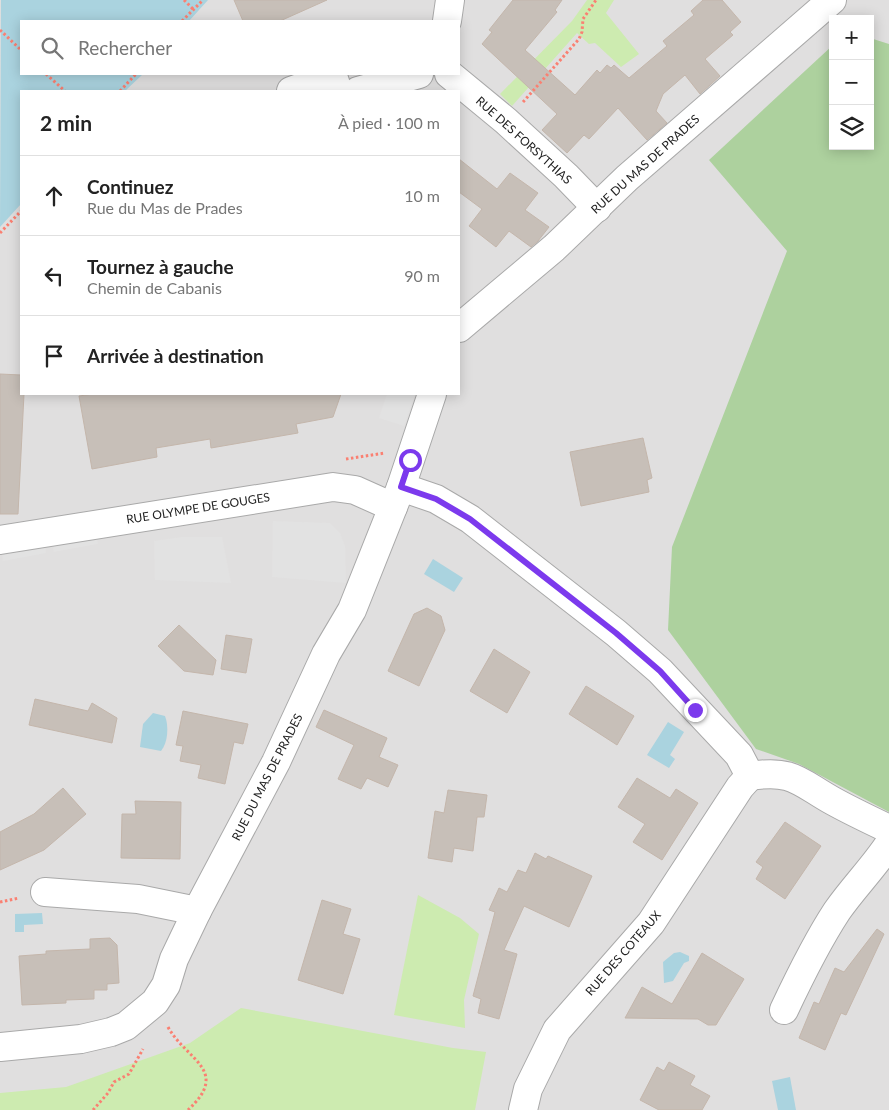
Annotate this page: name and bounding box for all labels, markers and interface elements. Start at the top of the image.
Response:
map controls [829,15,874,150]
button: + [829,15,874,60]
search box [20,20,460,75]
icon: search [38,34,66,62]
text: Rechercher [78,36,172,59]
button: − [829,60,874,105]
street label: RUE DES FORSYTHIAS [473,93,575,187]
button: layers [829,105,874,150]
text: 2 min [40,110,92,135]
street label: RUE DU MAS DE PRADES [588,111,702,217]
text: À pied · 100 m [338,113,440,132]
text: Continuez [87,175,173,198]
icon: ahead [40,182,68,210]
text: 10 m [404,186,440,205]
text: Rue du Mas de Prades [87,198,243,217]
text: Tournez à gauche [87,255,234,278]
icon: left [40,262,68,290]
text: 90 m [404,266,440,285]
text: Chemin de Cabanis [87,278,222,297]
icon: arrive [40,342,68,370]
text: Arrivée à destination [87,344,264,367]
route start [399,449,422,472]
street label: RUE OLYMPE DE GOUGES [125,489,271,527]
route end [684,699,707,722]
street label: RUE DU MAS DE PRADES [228,711,306,843]
street label: RUE DES COTEAUX [582,907,664,999]

